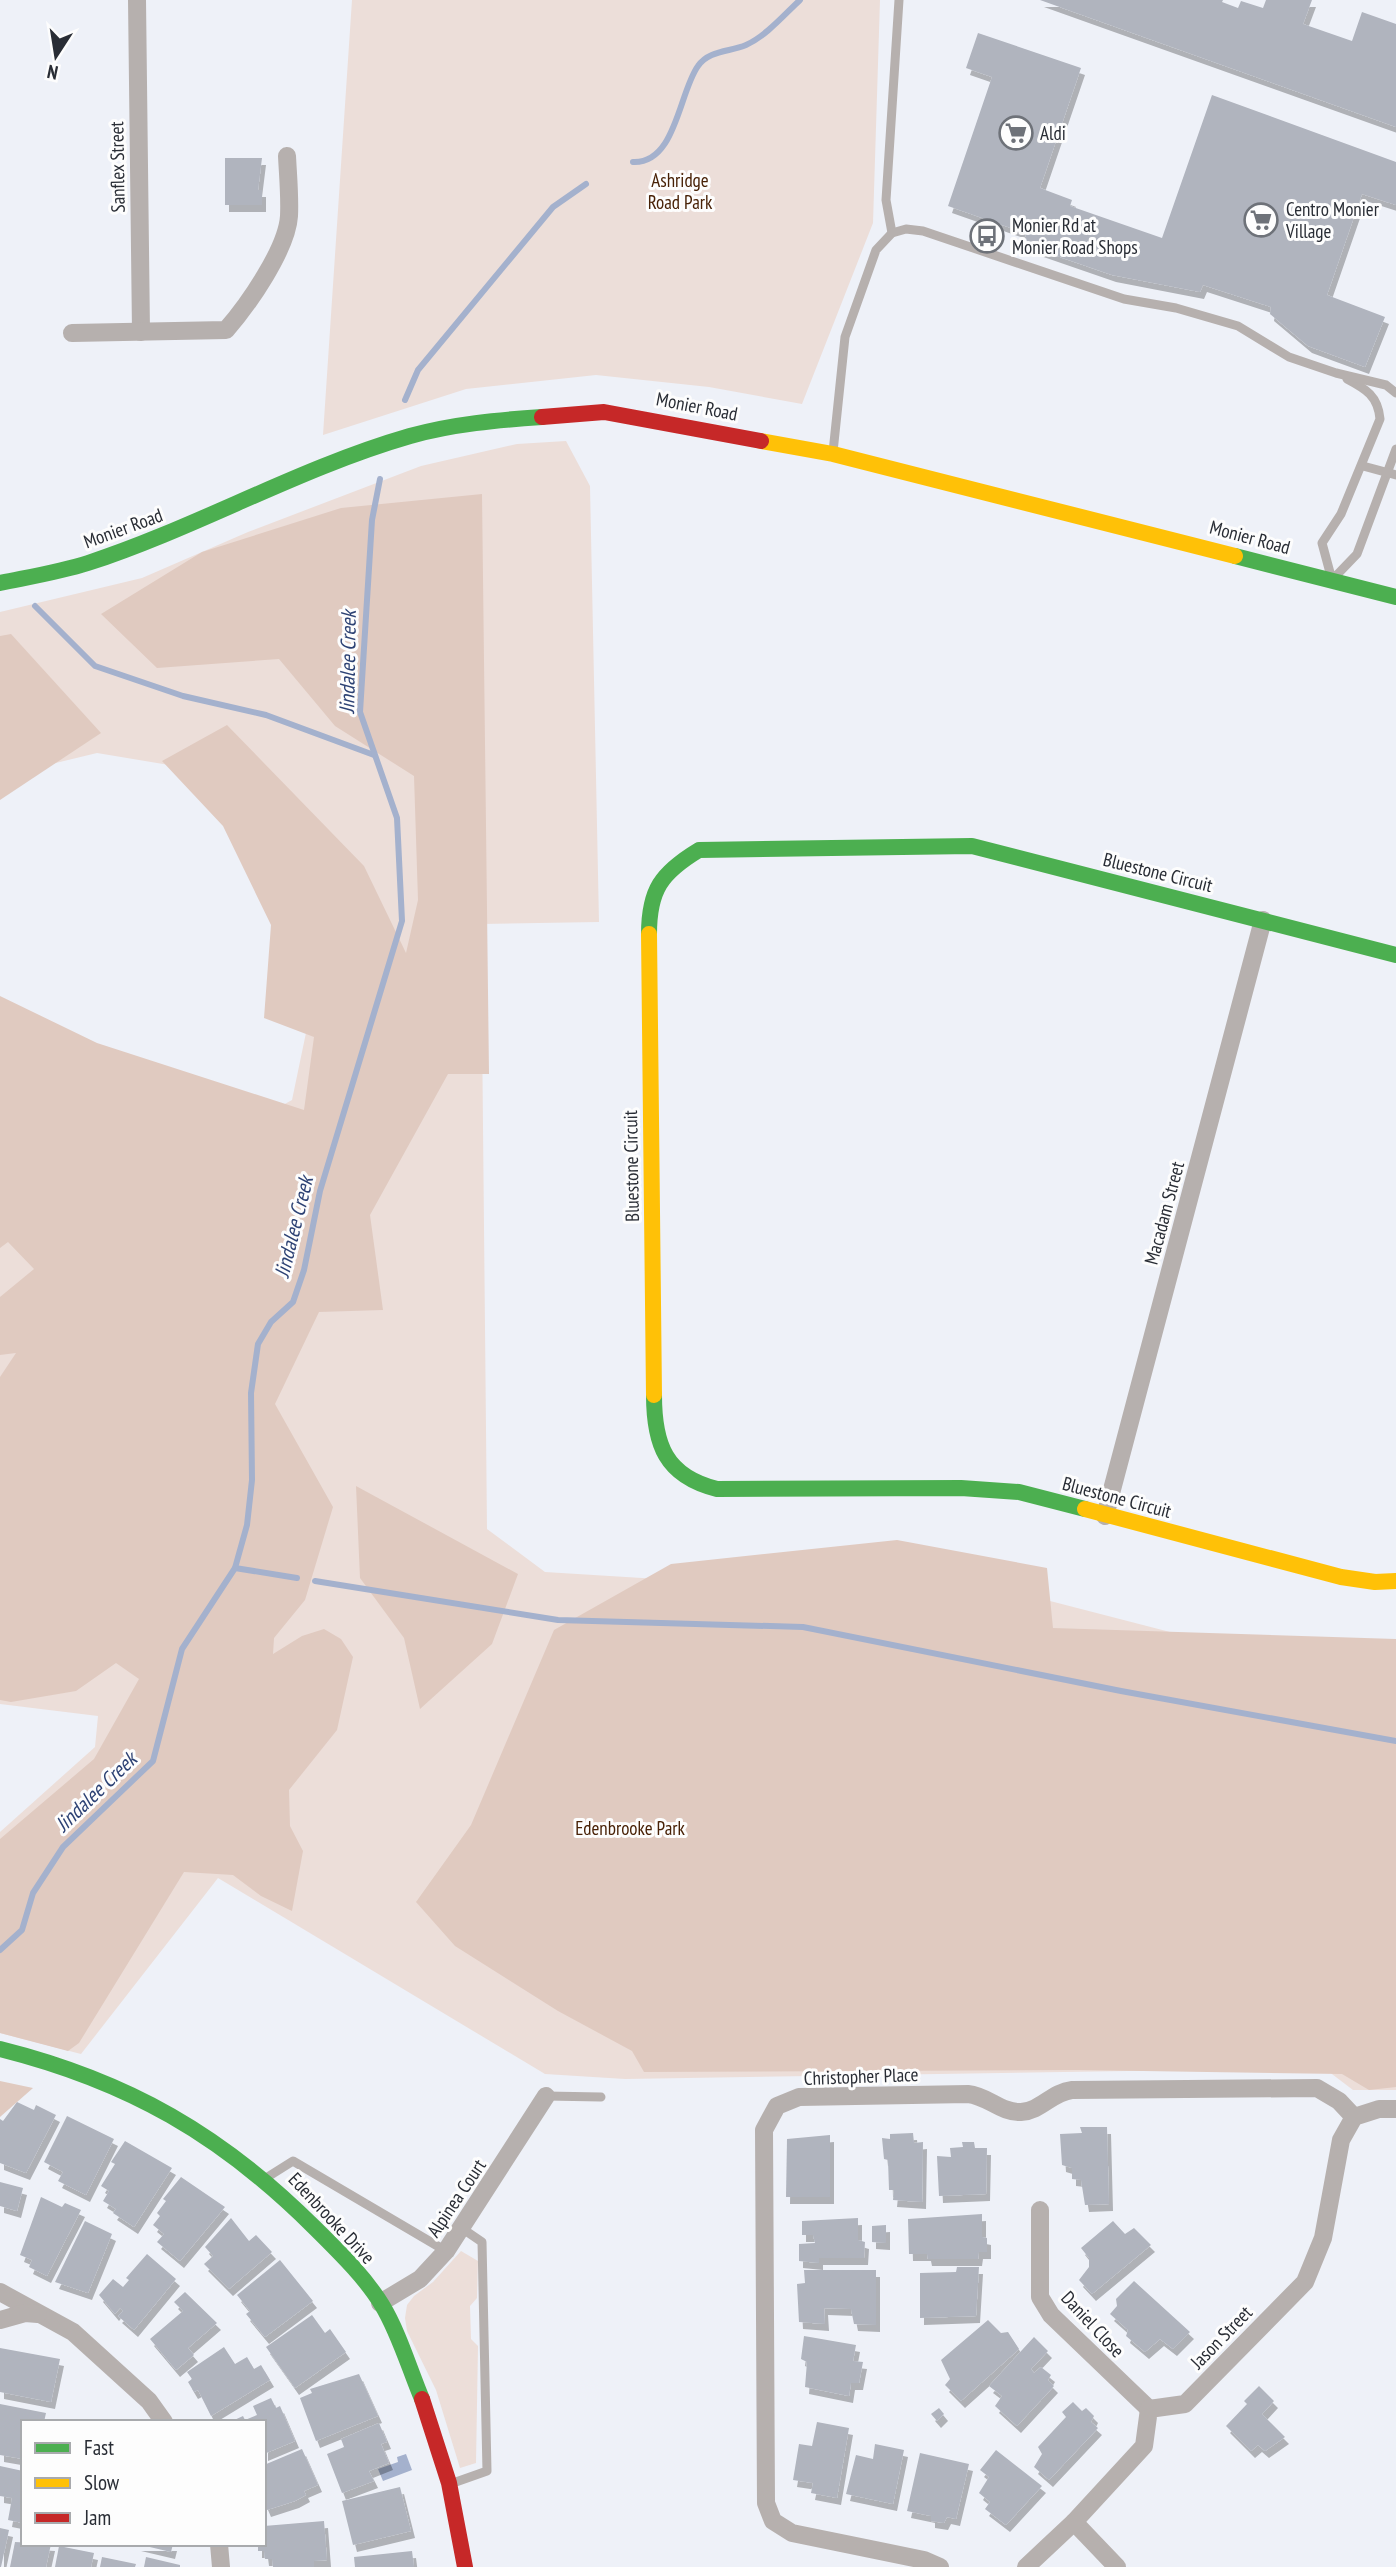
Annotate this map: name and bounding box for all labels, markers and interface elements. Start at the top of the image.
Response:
north arrow [21,21,91,91]
text: N [45,60,60,85]
supermarket icon: Aldi [997,114,1035,152]
street label: Sanflex Street [104,120,130,213]
place label: Aldi [1040,121,1066,145]
park label: Ashridge Road Park [648,168,713,214]
place label: Centro Monier Village [1285,197,1380,243]
supermarket icon: Centro Monier Village [1242,201,1280,239]
place label: Monier Rd at Monier Road Shops [1012,213,1138,259]
bus stop icon: Monier Rd at Monier Road Shops [968,217,1006,255]
street label: Monier Road [654,386,740,426]
street label: Monier Road [80,503,166,553]
street label: Monier Road [1207,515,1293,559]
water label: Jindalee Creek [333,607,362,715]
street label: Bluestone Circuit [1101,847,1216,897]
street label: Bluestone Circuit [618,1109,644,1222]
street label: Macadam Street [1139,1158,1189,1267]
water label: Jindalee Creek [268,1171,320,1281]
street label: Bluestone Circuit [1060,1471,1175,1523]
water label: Jindalee Creek [48,1744,144,1838]
park label: Edenbrooke Park [575,1816,685,1840]
street label: Christopher Place [803,2062,919,2090]
street label: Alpinea Court [421,2154,491,2242]
street label: Edenbrooke Drive [284,2167,380,2269]
street label: Daniel Close [1056,2286,1130,2362]
street label: Jason Street [1184,2300,1257,2374]
legend [21,2420,266,2546]
text: Fast [84,2434,114,2461]
text: Slow [84,2469,120,2496]
text: Jam [83,2504,111,2531]

